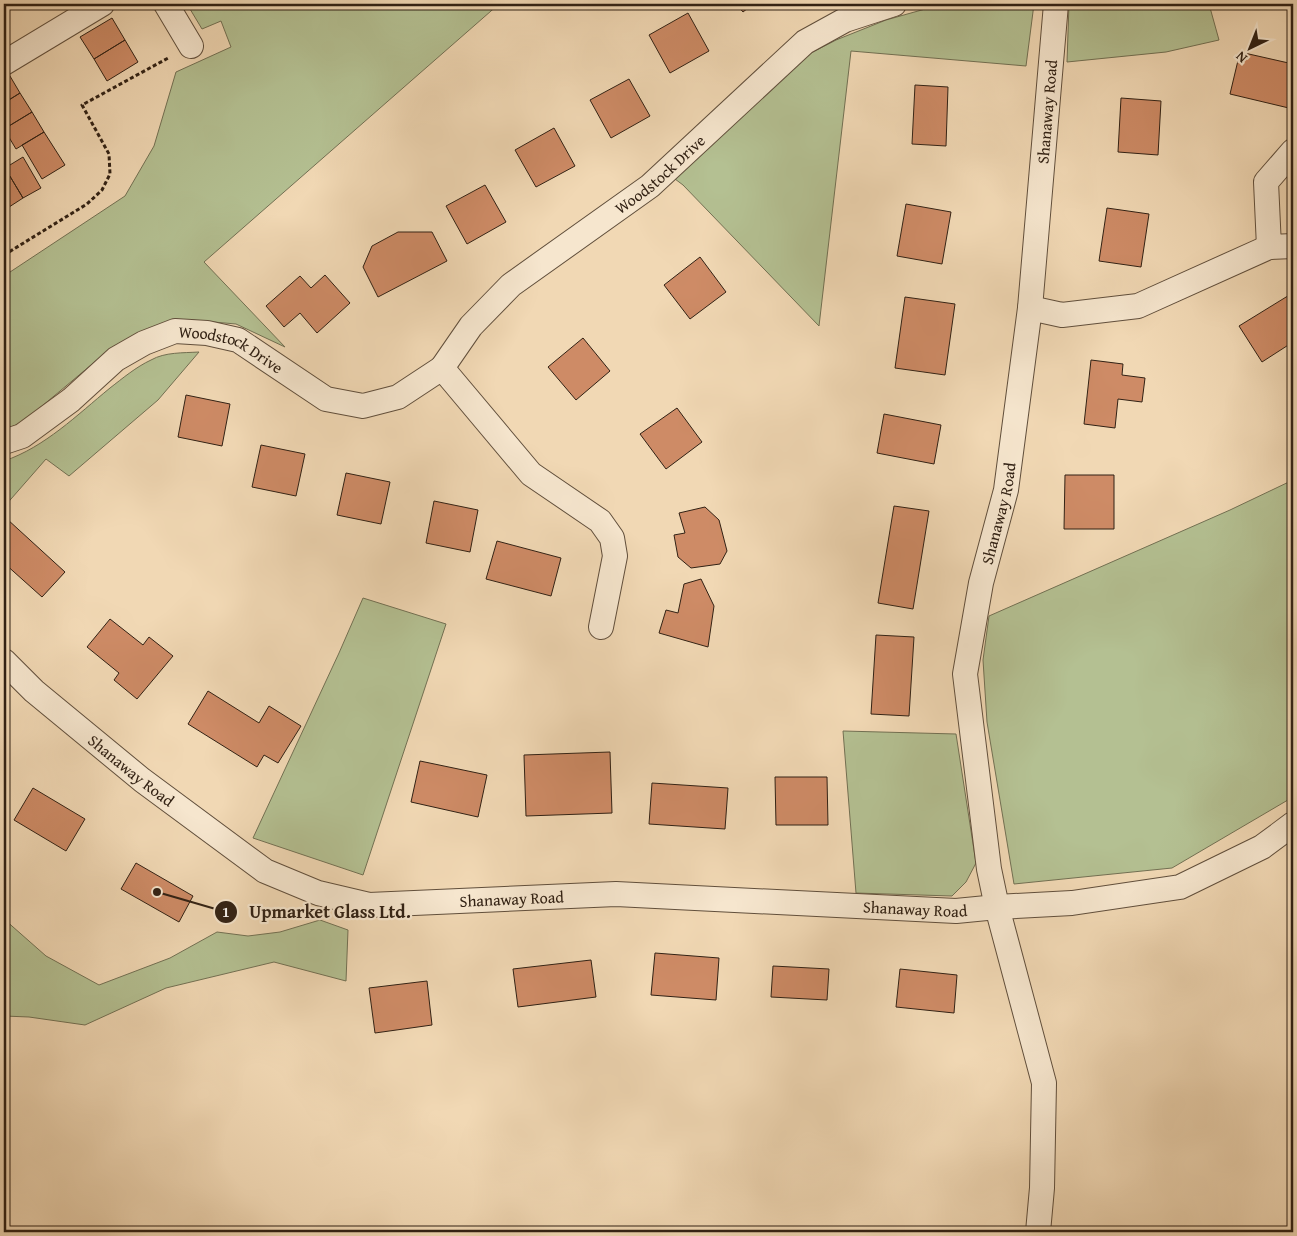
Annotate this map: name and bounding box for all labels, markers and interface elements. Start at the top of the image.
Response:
north arrow [1224,22,1274,72]
text: N [1230,47,1251,68]
street label: Shanaway Road [1030,58,1063,165]
street label: Woodstock Drive [609,129,710,220]
street label: Woodstock Drive [178,319,288,379]
street label: Shanaway Road [975,460,1022,567]
street label: Shanaway Road [83,728,180,812]
street label: Shanaway Road [459,884,565,913]
street label: Shanaway Road [863,894,969,923]
callout: Upmarket Glass Ltd. [214,895,420,928]
text: Upmarket Glass Ltd. [249,898,411,925]
text: 1 [222,901,230,922]

